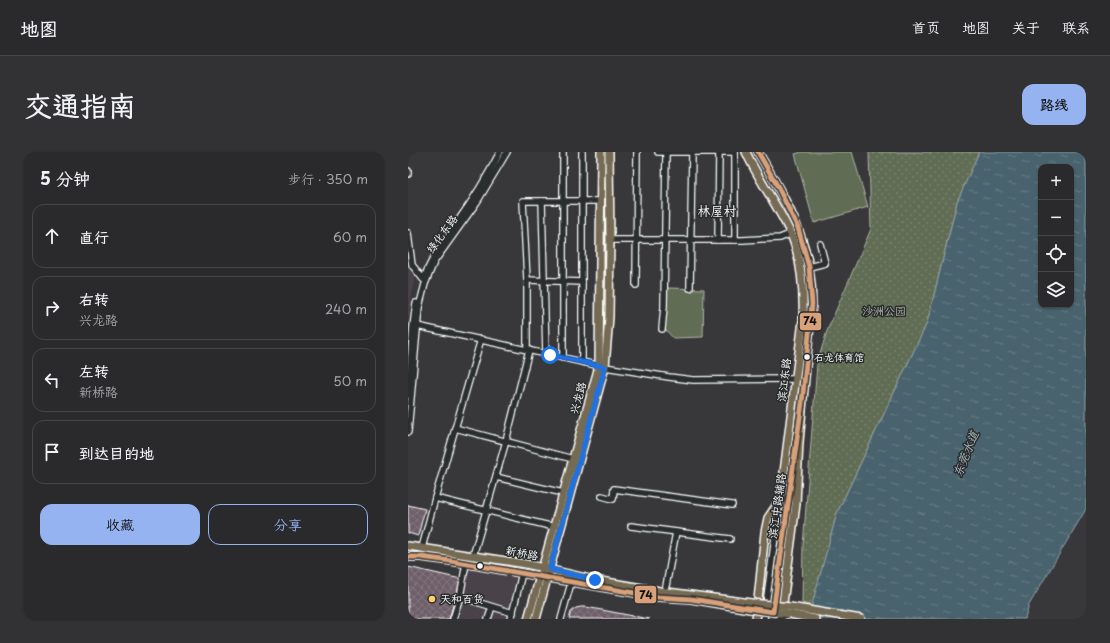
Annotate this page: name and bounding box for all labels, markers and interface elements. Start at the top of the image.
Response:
text: 地图 [20,14,58,42]
text: 首页 [912,17,940,38]
text: 地图 [962,17,990,38]
text: 关于 [1012,17,1040,38]
text: 联系 [1062,17,1090,38]
text: 交通指南 [24,83,136,126]
button: 路线 [1022,84,1086,125]
map controls [1038,164,1074,308]
button: + [1038,164,1074,200]
text: 5 分钟 [40,165,90,191]
text: 步行 · 350 m [288,169,368,188]
button: − [1038,200,1074,236]
district label: 林屋村 [697,201,737,220]
street label: 绿化东路 [422,211,461,257]
icon: ahead [41,225,63,247]
text: 直行 [79,225,109,248]
text: 60 m [333,227,367,246]
button: locate [1038,236,1074,272]
button: layers [1038,272,1074,308]
text: 右转 [79,287,109,310]
icon: right [41,297,63,319]
text: 240 m [325,299,367,318]
park label: 沙洲公园 [862,302,906,319]
text: 兴龙路 [79,310,118,329]
line badge: 74 [799,312,822,331]
text: 74 [803,312,817,329]
route start [541,346,559,364]
place label: 石龙体育馆 [814,349,864,364]
marker: 石龙体育馆 [802,352,812,362]
street label: 滨江东路 [772,357,795,403]
text: 左转 [79,359,109,382]
icon: left [41,369,63,391]
text: 50 m [333,371,367,390]
street label: 兴龙路 [565,380,590,416]
text: 新桥路 [79,382,118,401]
water label: 东莞水道 [948,427,983,479]
icon: arrive [41,441,63,463]
text: 到达目的地 [79,441,154,464]
street label: 滨江中路辅路 [763,472,790,540]
button: 收藏 [40,504,200,545]
button: 分享 [208,504,368,545]
street label: 新桥路 [504,541,540,564]
unlabelled marker [475,561,485,571]
route end [586,571,604,589]
line badge: 74 [634,585,657,604]
text: 74 [639,586,653,603]
place label: 天和百货 [440,590,484,607]
marker: 天和百货 [427,594,437,604]

